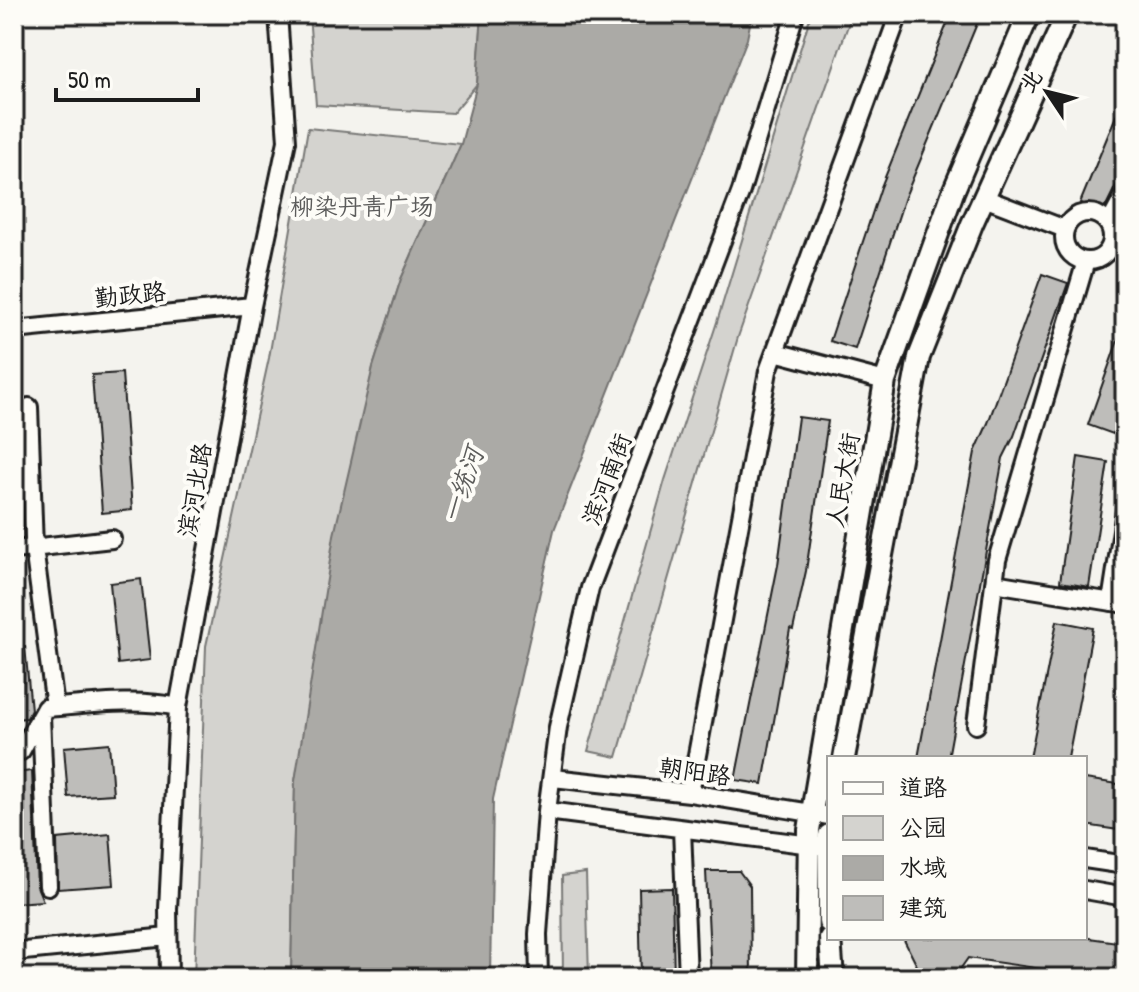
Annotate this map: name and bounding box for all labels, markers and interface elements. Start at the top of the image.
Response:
scale bar [56,52,198,102]
north arrow [1007,52,1087,132]
text: 50 m [68,63,111,95]
text: 北 [1012,63,1049,98]
park label: 柳染丹青广场 [290,190,434,222]
street label: 勤政路 [93,274,167,314]
street label: 滨河南街 [574,428,638,530]
street label: 人民大街 [818,430,866,530]
water label: 一统河 [433,439,493,528]
street label: 滨河北路 [170,440,218,540]
street label: 朝阳路 [657,750,733,792]
legend [827,756,1087,940]
text: 道路 [899,771,947,803]
text: 公园 [899,811,947,843]
text: 水域 [899,851,947,883]
text: 建筑 [899,891,947,923]

